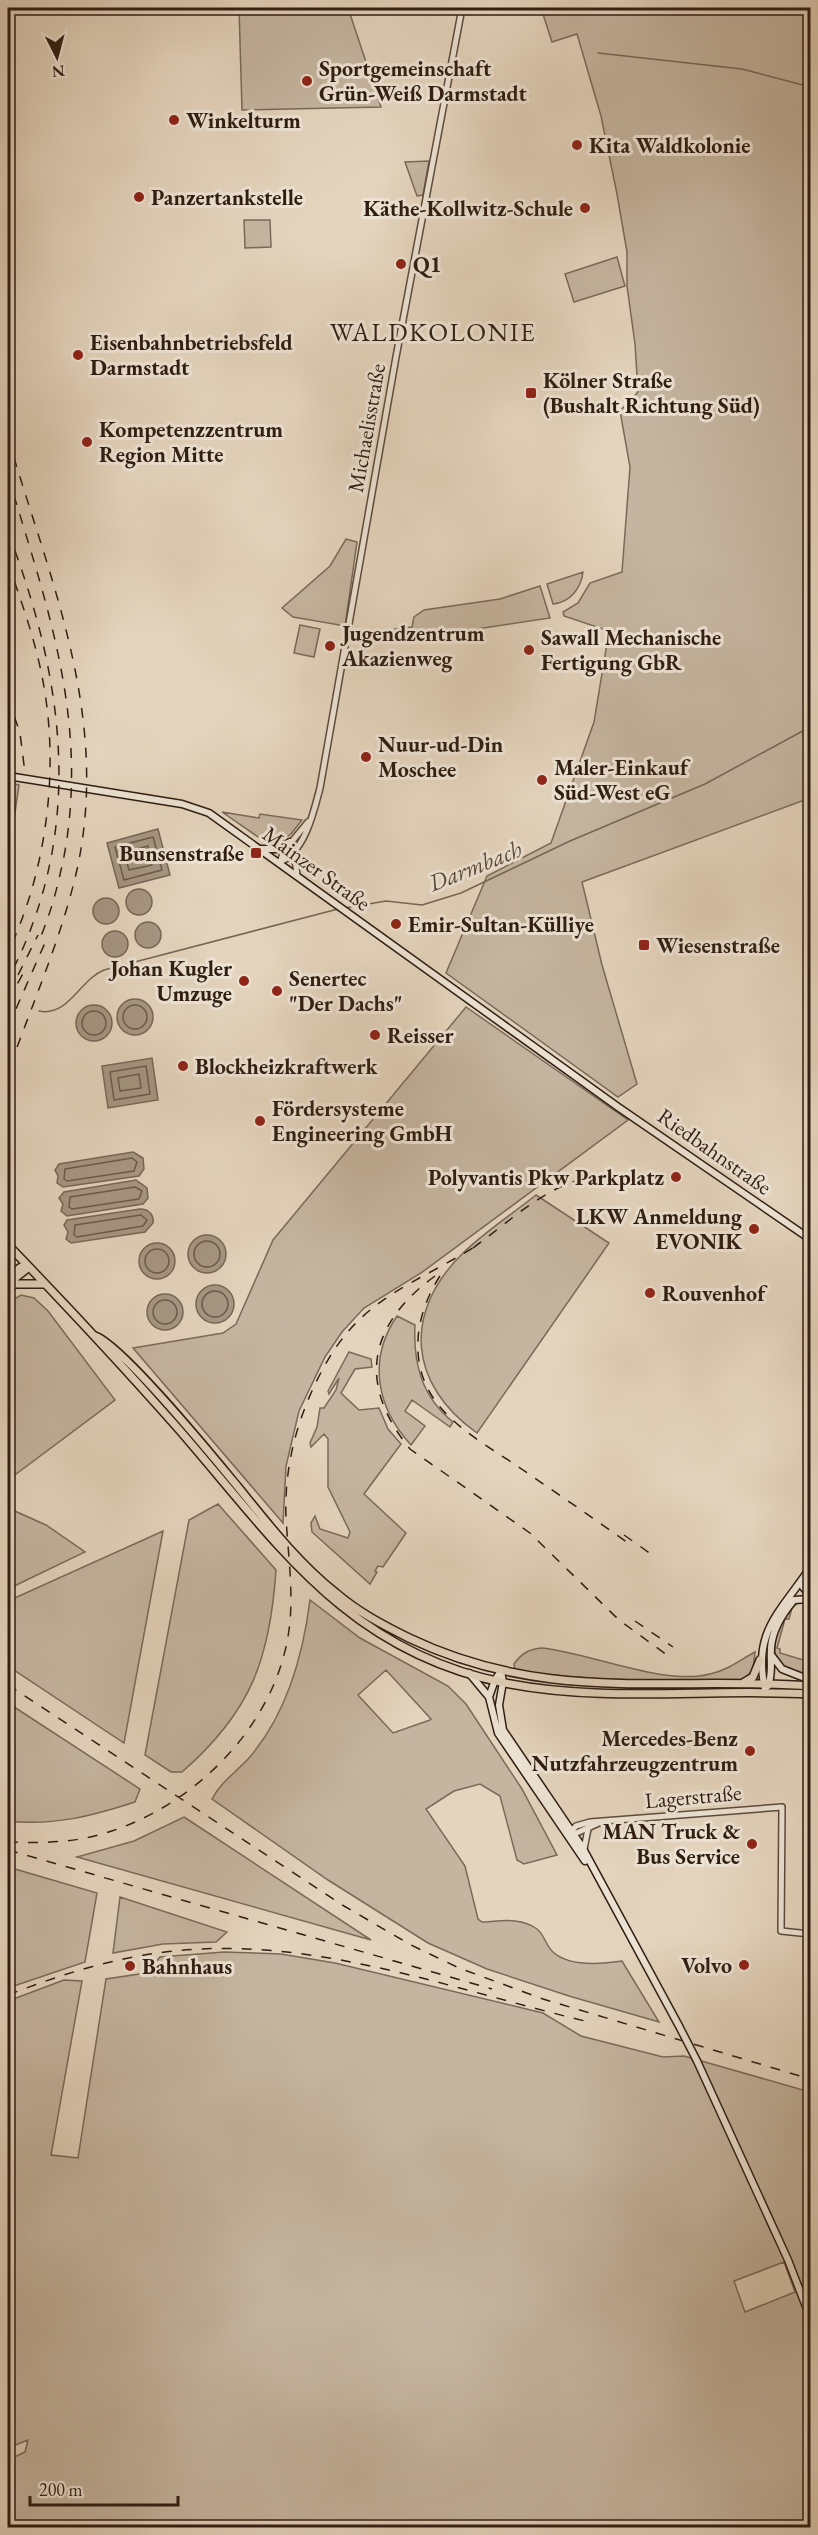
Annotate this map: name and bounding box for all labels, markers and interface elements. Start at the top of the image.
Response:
north arrow [27,27,87,87]
place label: Sportgemeinschaft Grün-Weiß Darmstadt [319,54,527,108]
text: N [51,60,66,83]
marker: Sportgemeinschaft Grün-Weiß Darmstadt [300,74,314,88]
place label: Winkelturm [186,106,301,135]
marker: Winkelturm [167,113,181,127]
place label: Kita Waldkolonie [589,131,751,160]
marker: Kita Waldkolonie [570,138,584,152]
place label: Panzertankstelle [151,183,303,212]
marker: Panzertankstelle [132,190,146,204]
place label: Käthe-Kollwitz-Schule [363,194,573,223]
marker: Käthe-Kollwitz-Schule [578,201,592,215]
place label: Q1 [413,250,441,279]
marker: Q1 [394,257,408,271]
district label: WALDKOLONIE [330,315,536,349]
place label: Eisenbahnbetriebsfeld Darmstadt [90,328,293,382]
marker: Eisenbahnbetriebsfeld Darmstadt [71,348,85,362]
street label: Michaelisstraße [341,361,392,495]
place label: Kölner Straße (Bushalt Richtung Süd) [543,366,760,420]
marker: Kölner Straße (Bushalt Richtung Süd) [524,386,538,400]
place label: Kompetenzzentrum Region Mitte [99,415,283,469]
marker: Kompetenzzentrum Region Mitte [80,435,94,449]
place label: Jugendzentrum Akazienweg [340,619,485,673]
place label: Sawall Mechanische Fertigung GbR [541,623,721,677]
marker: Jugendzentrum Akazienweg [323,639,337,653]
marker: Sawall Mechanische Fertigung GbR [522,643,536,657]
place label: Nuur-ud-Din Moschee [378,730,504,784]
marker: Nuur-ud-Din Moschee [359,750,373,764]
place label: Maler-Einkauf Süd-West eG [554,753,691,807]
marker: Maler-Einkauf Süd-West eG [535,773,549,787]
street label: Mainzer Straße [257,819,377,918]
water label: Darmbach [423,833,526,899]
place label: Bunsenstraße [119,839,244,868]
marker: Bunsenstraße [249,846,263,860]
place label: Emir-Sultan-Külliye [408,910,594,939]
marker: Emir-Sultan-Külliye [389,917,403,931]
place label: Wiesenstraße [656,931,780,960]
marker: Wiesenstraße [637,938,651,952]
place label: Johan Kugler Umzuge [108,954,233,1008]
place label: Senertec "Der Dachs" [289,964,402,1018]
marker: Johan Kugler Umzuge [237,974,251,988]
marker: Senertec "Der Dachs" [270,984,284,998]
place label: Reisser [387,1021,454,1050]
marker: Reisser [368,1028,382,1042]
place label: Blockheizkraftwerk [195,1052,379,1081]
marker: Blockheizkraftwerk [176,1059,190,1073]
place label: Fördersysteme Engineering GmbH [272,1094,453,1148]
street label: Riedbahnstraße [652,1101,778,1202]
marker: Fördersysteme Engineering GmbH [253,1114,267,1128]
place label: Polyvantis Pkw Parkplatz [428,1163,664,1192]
marker: Polyvantis Pkw Parkplatz [669,1170,683,1184]
place label: LKW Anmeldung EVONIK [576,1202,743,1256]
marker: LKW Anmeldung EVONIK [747,1222,761,1236]
place label: Rouvenhof [662,1279,768,1308]
marker: Rouvenhof [643,1286,657,1300]
place label: Mercedes-Benz Nutzfahrzeugzentrum [532,1724,738,1778]
marker: Mercedes-Benz Nutzfahrzeugzentrum [743,1744,757,1758]
street label: Lagerstraße [643,1778,743,1815]
place label: MAN Truck & Bus Service [602,1817,740,1871]
marker: MAN Truck & Bus Service [745,1837,759,1851]
place label: Volvo [681,1951,732,1980]
place label: Bahnhaus [142,1952,232,1981]
marker: Volvo [737,1958,751,1972]
marker: Bahnhaus [123,1959,137,1973]
scale bar [30,2469,178,2507]
text: 200 m [39,2478,83,2501]

